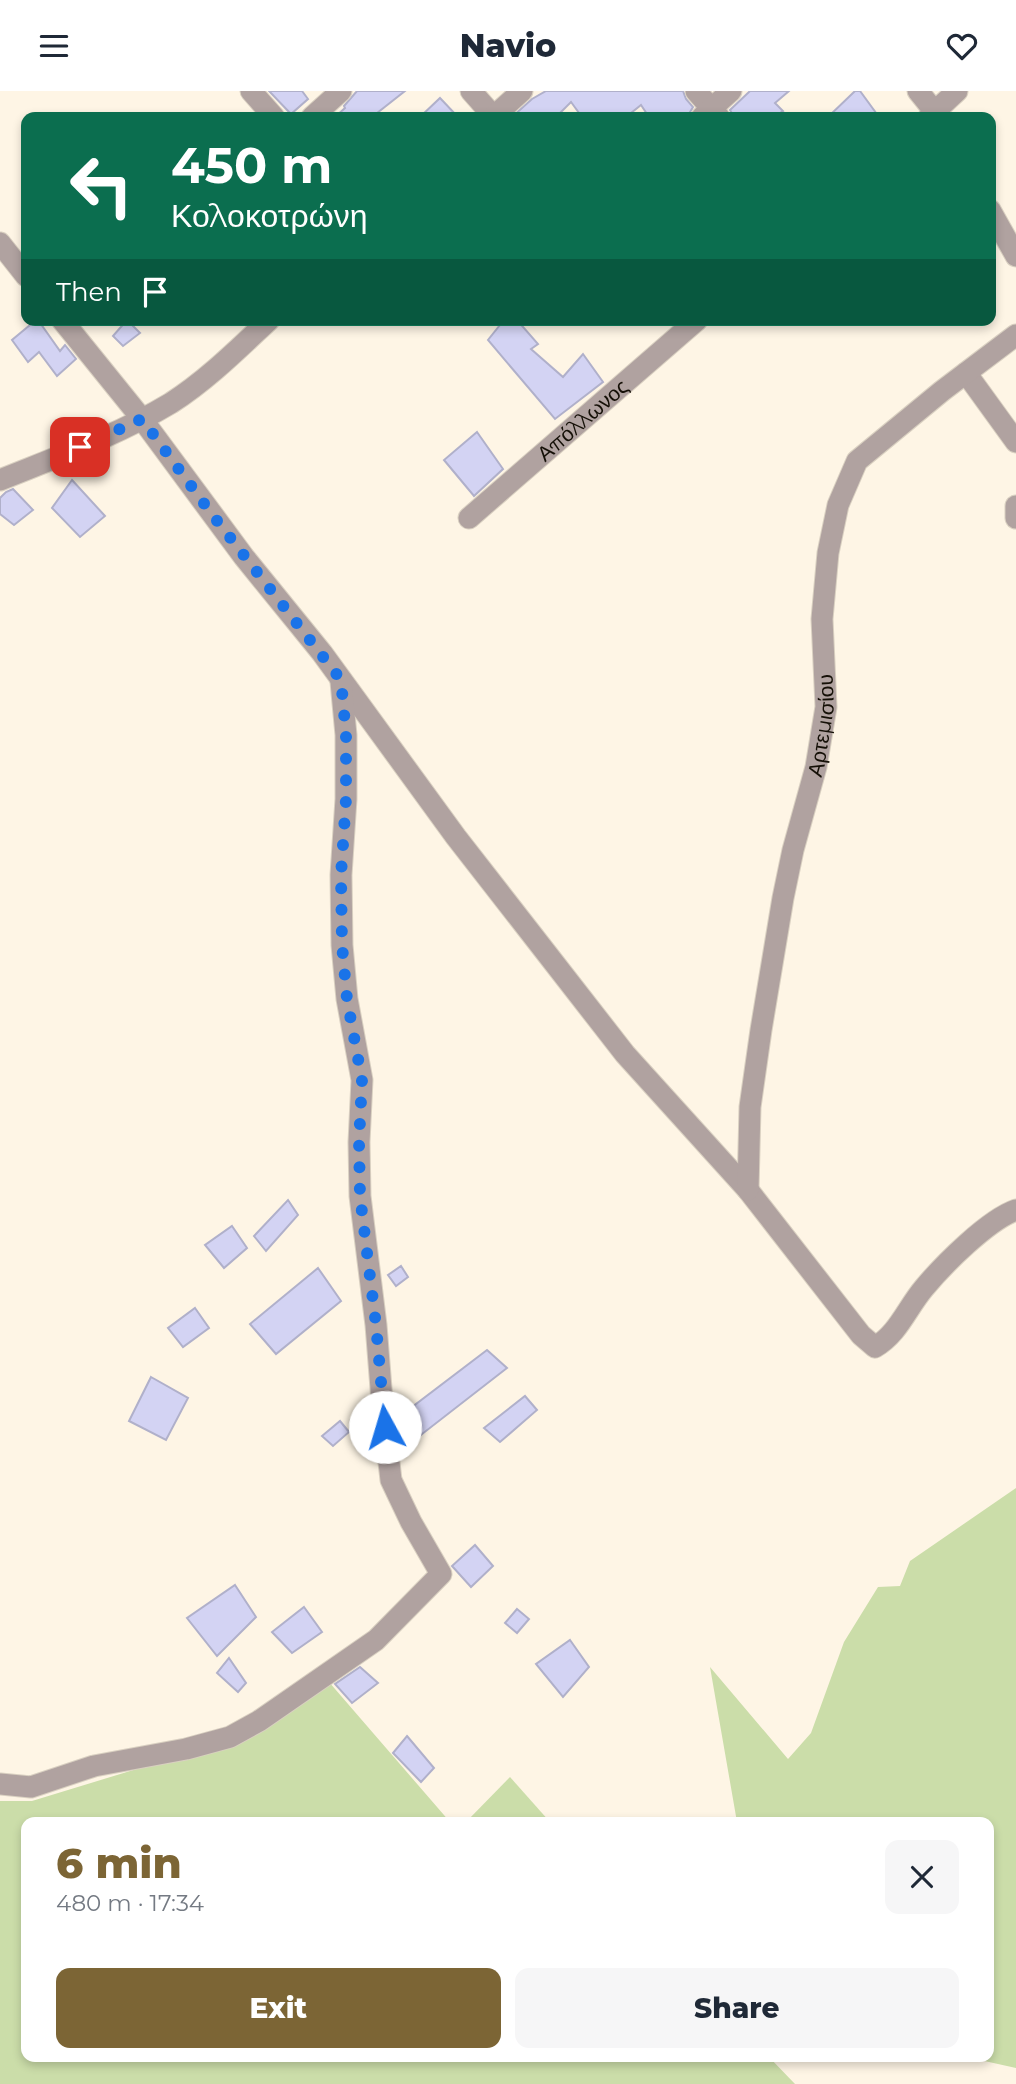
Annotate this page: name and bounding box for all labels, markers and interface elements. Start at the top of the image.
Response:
text: Navio [460,26,556,65]
icon: menu [35,27,73,65]
icon: heart [943,27,981,65]
text: 450 m [171,136,332,195]
icon: left [56,140,147,231]
text: Κολοκοτρώνη [171,196,367,235]
icon: arrive [136,273,174,311]
text: Then [56,276,122,308]
street label: Απόλλωνος [532,373,633,466]
pin [50,417,110,477]
icon: arrive [61,428,99,466]
street label: Αρτεμισίου [801,674,839,779]
position arrow [348,1390,422,1464]
text: 6 min [56,1837,182,1889]
button: close [885,1840,959,1914]
text: 480 m · 17:34 [56,1889,204,1917]
button: Exit [56,1968,501,2048]
button: Share [515,1968,959,2048]

